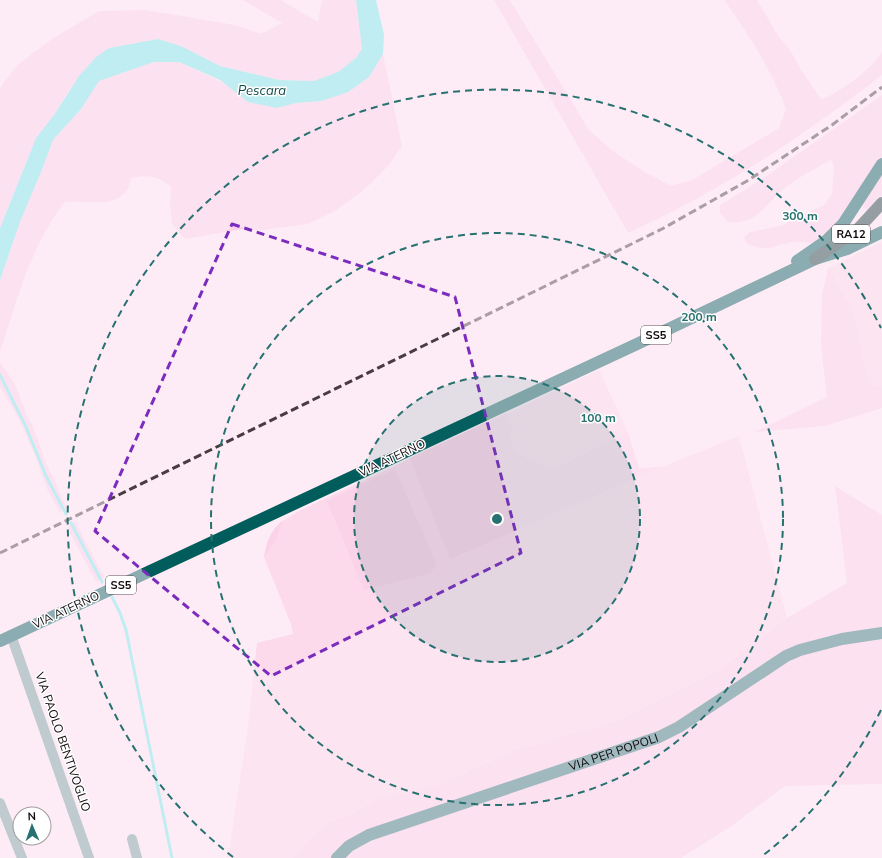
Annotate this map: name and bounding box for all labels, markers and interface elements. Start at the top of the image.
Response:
water label: Pescara [238,82,286,98]
text: 300 m [782,208,818,223]
road number: RA12 [832,225,870,243]
text: 200 m [681,309,717,324]
road number: SS5 [641,326,671,344]
text: 100 m [580,410,616,425]
street label: VIA ATERNO [356,435,428,480]
centre of rings [490,512,504,526]
road number: SS5 [106,576,136,594]
street label: VIA ATERNO [30,587,102,632]
street label: VIA PAOLO BENTIVOGLIO [33,670,94,814]
street label: VIA PER POPOLI [567,730,660,774]
north arrow [12,806,52,846]
text: N [27,809,36,823]

